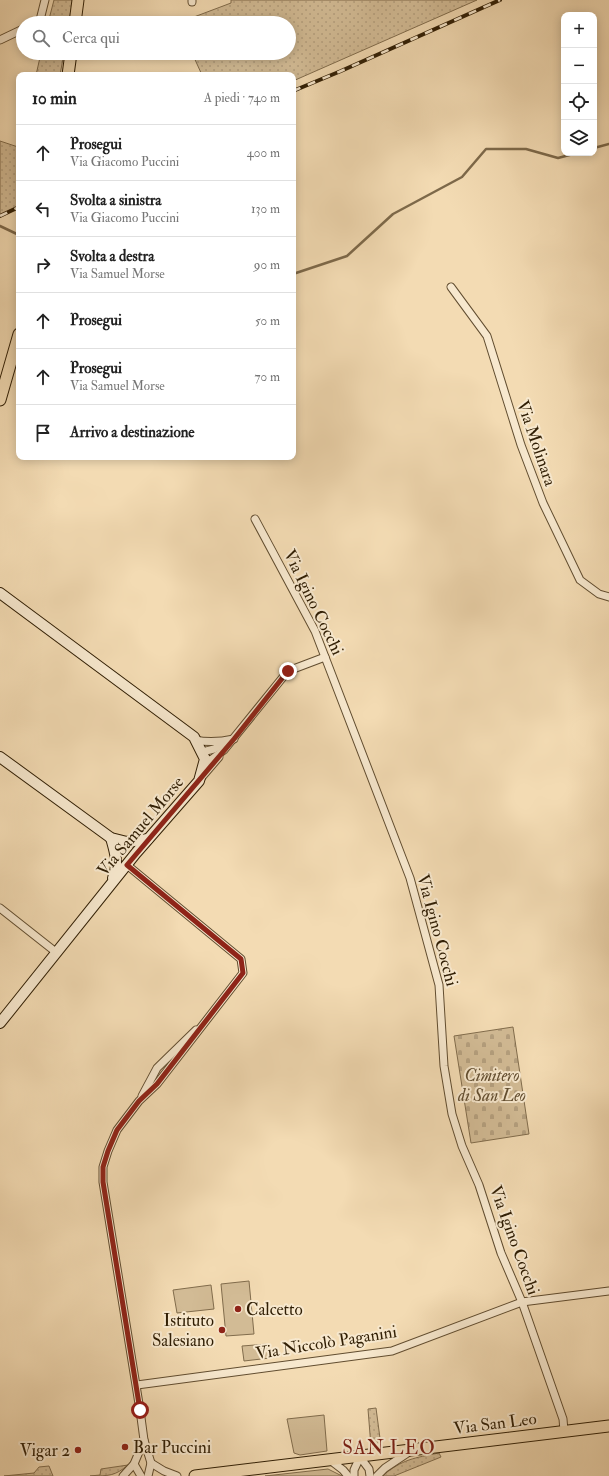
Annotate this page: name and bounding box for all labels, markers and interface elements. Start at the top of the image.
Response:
map controls [561,12,597,156]
button: + [561,12,597,48]
search box [16,16,296,60]
icon: search [30,27,52,49]
text: Cerca qui [62,29,120,48]
button: − [561,48,597,84]
button: locate [561,84,597,120]
text: 10 min [32,88,77,109]
text: A piedi · 740 m [204,90,280,106]
button: layers [561,120,597,156]
text: Prosegui [70,135,122,154]
icon: ahead [32,142,54,164]
text: 400 m [247,145,280,161]
text: Via Giacomo Puccini [70,154,179,170]
text: Svolta a sinistra [70,191,162,210]
icon: left [32,198,54,220]
text: 130 m [251,201,280,217]
text: Via Giacomo Puccini [70,210,179,226]
text: Svolta a destra [70,247,154,266]
icon: right [32,254,54,276]
text: 90 m [254,257,280,273]
text: Via Samuel Morse [70,266,165,282]
icon: ahead [32,310,54,332]
text: Prosegui [70,311,122,330]
text: 50 m [255,313,280,329]
text: Prosegui [70,359,122,378]
icon: ahead [32,366,54,388]
text: 70 m [255,369,280,385]
text: Via Samuel Morse [70,378,165,394]
street label: Via Molinara [512,398,561,490]
icon: arrive [32,422,54,444]
text: Arrivo a destinazione [70,423,195,442]
street label: Via Igino Cocchi [279,546,348,659]
route end [279,662,297,680]
street label: Via Samuel Morse [93,772,188,881]
street label: Via Igino Cocchi [412,872,463,989]
park label: Cimitero di San Leo [457,1065,526,1106]
street label: Via Igino Cocchi [485,1183,544,1298]
place label: Calcetto [246,1299,303,1320]
marker: Calcetto [233,1304,243,1314]
place label: Istituto Salesiano [152,1310,214,1351]
street label: Via Niccolò Paganini [254,1321,399,1364]
marker: Istituto Salesiano [217,1325,227,1335]
route start [131,1401,149,1419]
street label: Via San Leo [452,1408,538,1439]
district label: SAN LEO [342,1436,436,1460]
place label: Bar Puccini [133,1437,212,1458]
place label: Vigar 2 [20,1440,70,1461]
marker: Bar Puccini [120,1442,130,1452]
marker: Vigar 2 [73,1445,83,1455]

